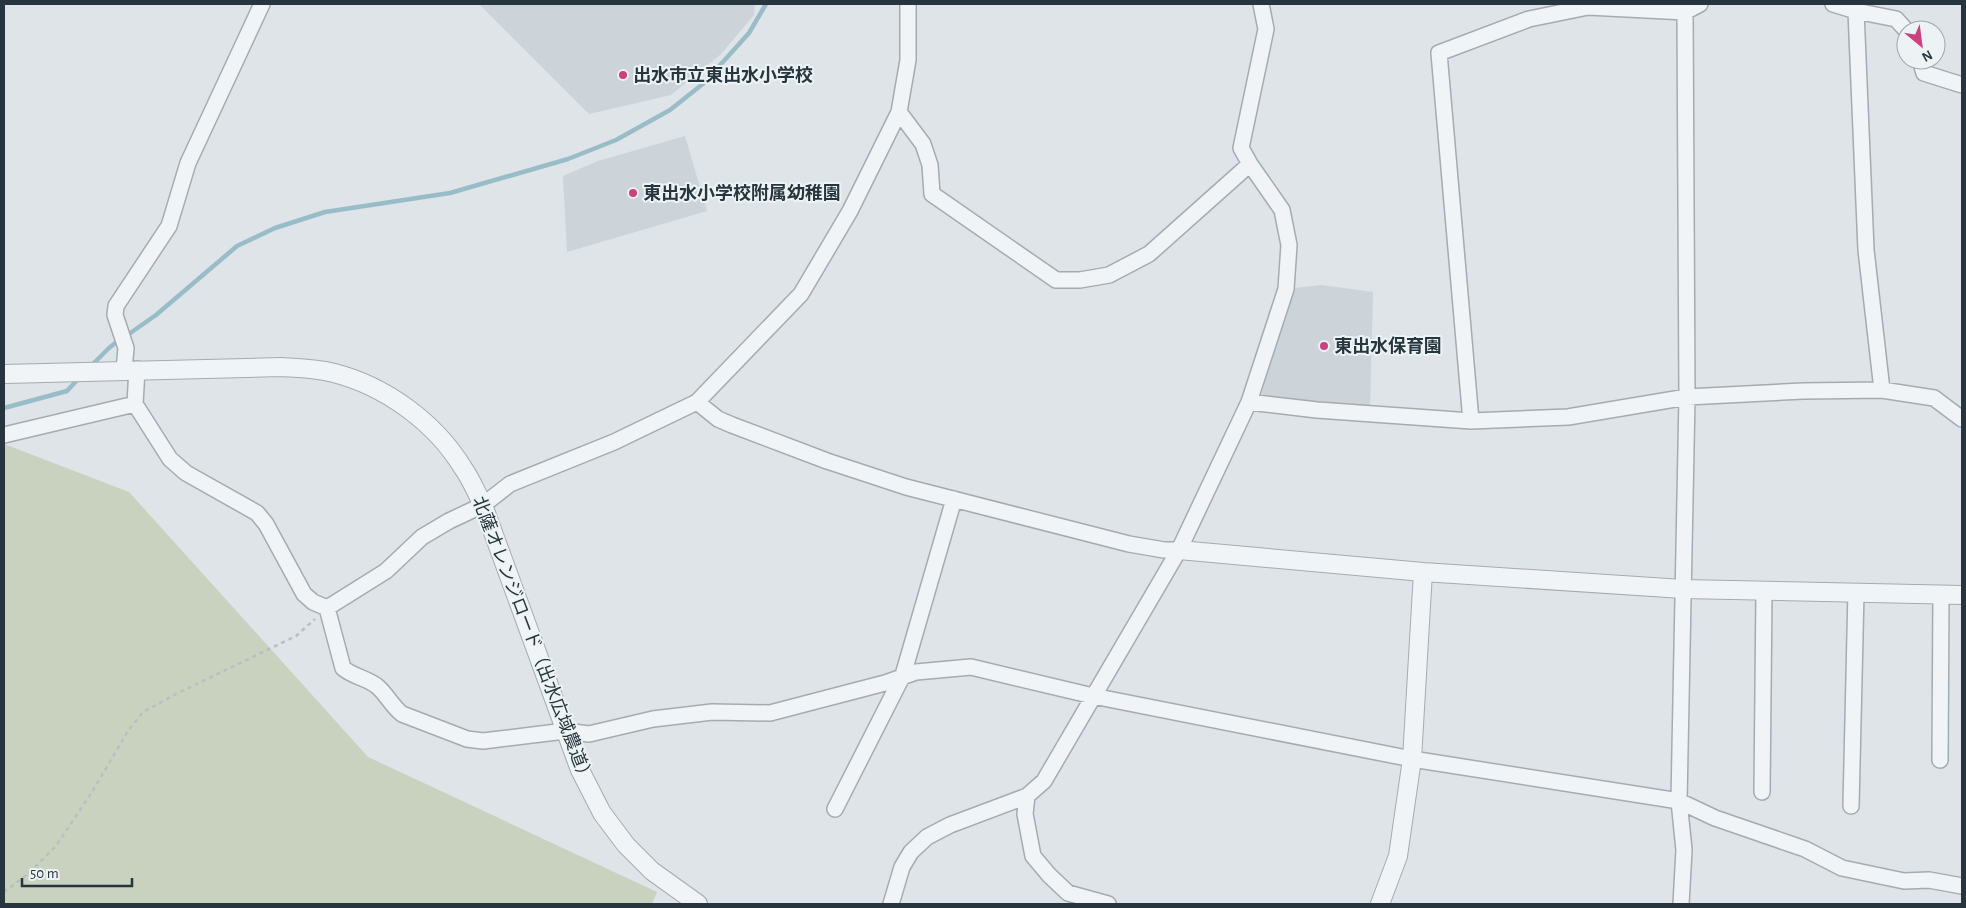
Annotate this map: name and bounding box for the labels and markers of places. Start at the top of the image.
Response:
place label: 出水市立東出水小学校 [633,65,813,85]
marker: 出水市立東出水小学校 [617,69,629,81]
place label: 東出水小学校附属幼稚園 [643,183,841,203]
marker: 東出水小学校附属幼稚園 [627,187,639,199]
place label: 東出水保育園 [1334,336,1442,356]
marker: 東出水保育園 [1318,340,1330,352]

